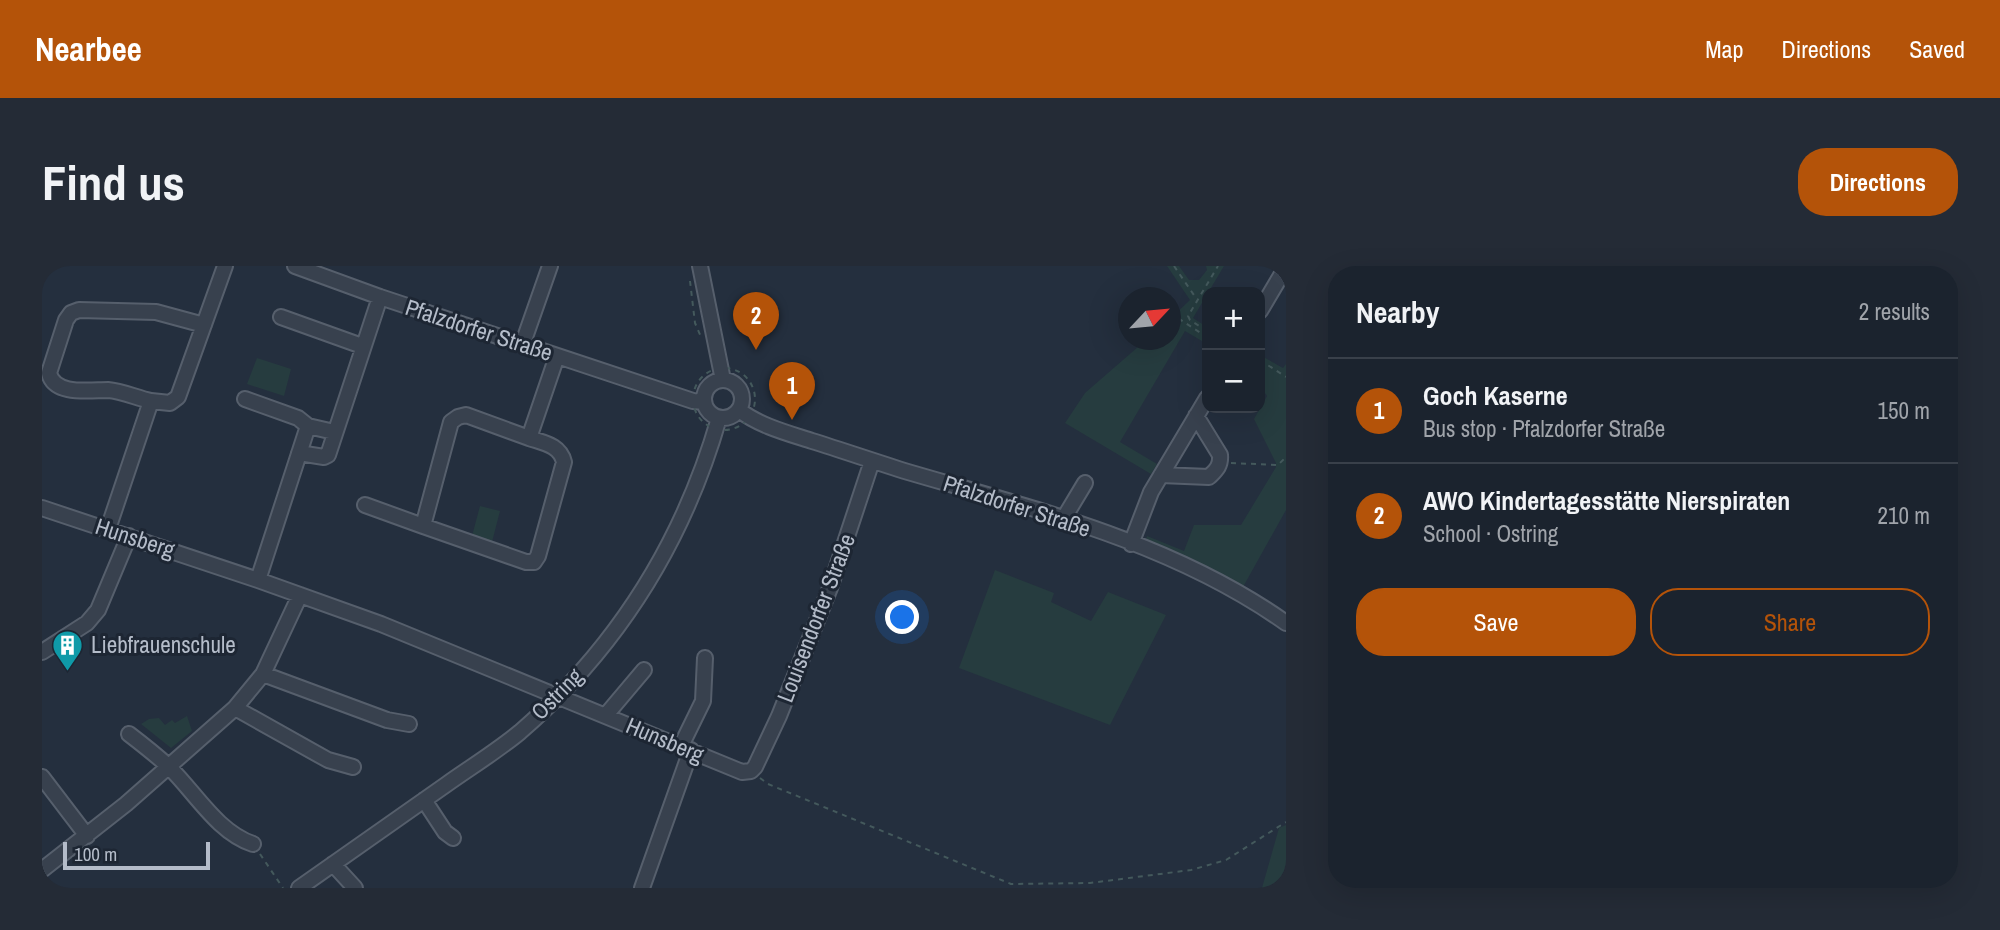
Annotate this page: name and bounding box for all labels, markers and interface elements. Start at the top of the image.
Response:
text: Nearbee [35,27,142,71]
text: Map [1705,33,1743,65]
text: Directions [1781,33,1871,65]
text: Saved [1909,33,1965,65]
button: Directions [1798,148,1958,216]
text: Find us [42,149,185,215]
north arrow [1118,287,1181,350]
map controls [1202,287,1265,413]
button: + [1202,287,1265,350]
street label: Pfalzdorfer Straße [402,291,557,368]
pin: 2 [733,292,779,350]
text: Nearby [1356,292,1439,332]
text: 2 results [1859,296,1930,327]
button: − [1202,350,1265,413]
pin: 1 [769,362,815,420]
text: Goch Kaserne [1423,378,1568,413]
text: 1 [1374,395,1384,426]
text: 150 m [1878,395,1930,426]
text: Bus stop · Pfalzdorfer Straße [1423,413,1665,444]
street label: Pfalzdorfer Straße [940,467,1095,544]
text: AWO Kindertagesstätte Nierspiraten [1423,483,1790,518]
text: 2 [1374,500,1384,531]
text: 210 m [1878,500,1930,531]
street label: Hunsberg [91,510,179,565]
text: School · Ostring [1423,518,1558,549]
street label: Louisendorfer Straße [769,529,862,707]
button: Save [1356,588,1636,656]
button: Share [1650,588,1930,656]
your location [885,600,919,634]
building icon: Liebfrauenschule [51,628,85,672]
place label: Liebfrauenschule [91,629,236,660]
street label: Ostring [524,660,590,726]
street label: Hunsberg [622,709,709,770]
scale bar [63,839,210,871]
text: 100 m [74,841,117,867]

